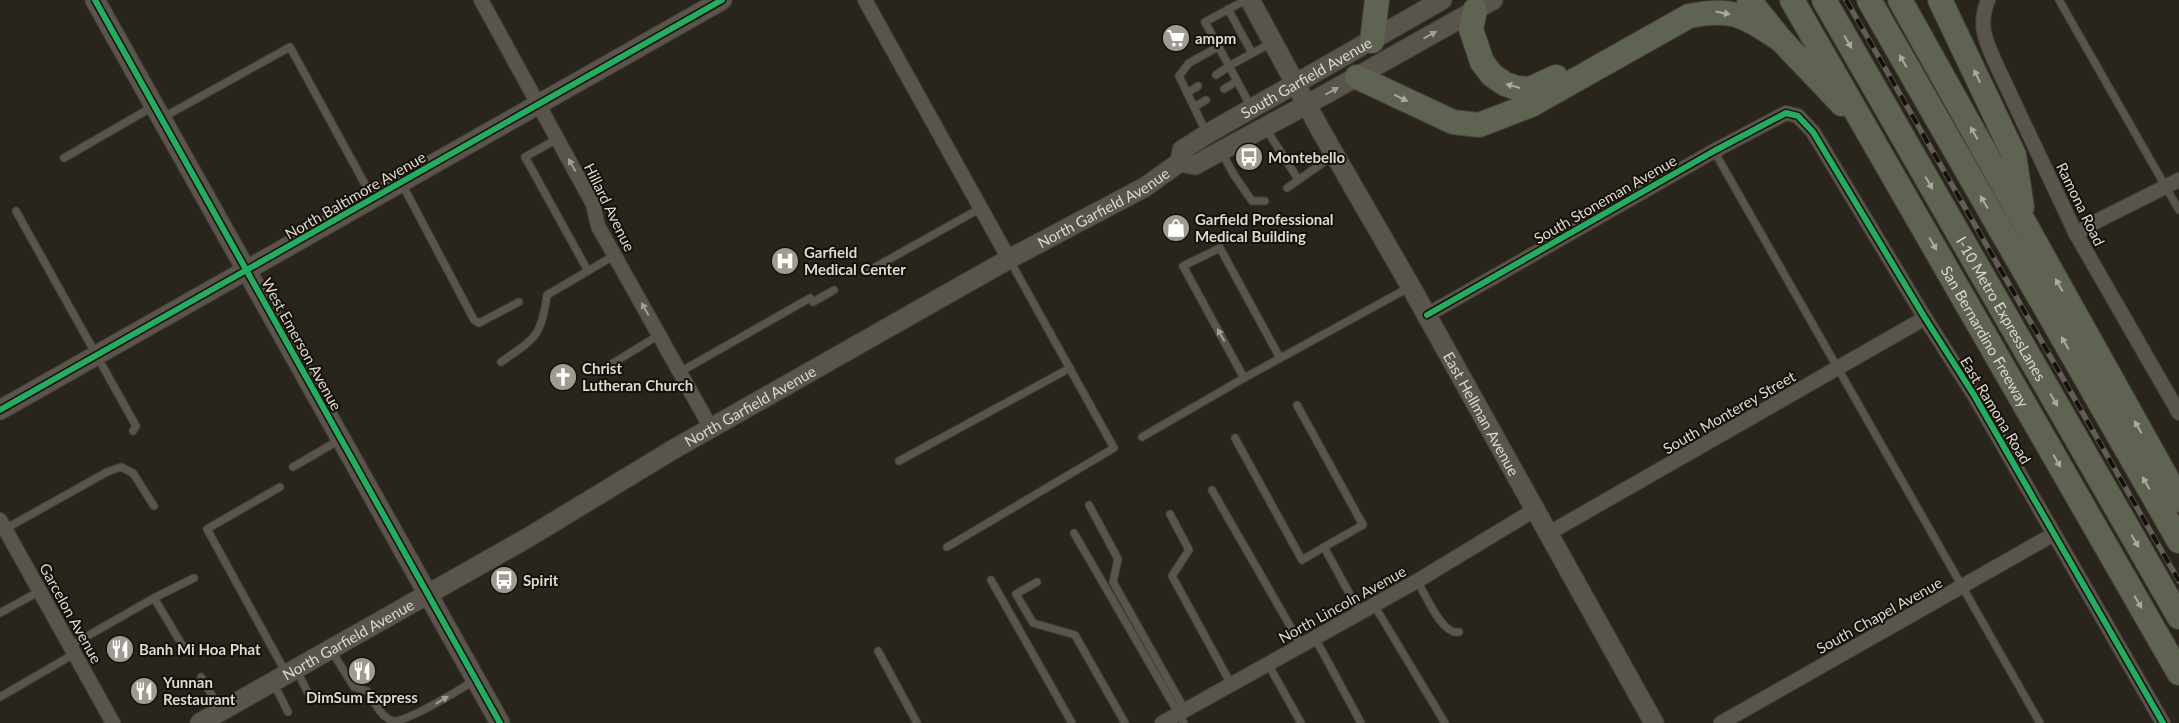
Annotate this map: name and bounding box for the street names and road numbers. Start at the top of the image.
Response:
street label: South Garfield Avenue [1237,33,1375,122]
street label: North Baltimore Avenue [281,147,429,243]
street label: South Stoneman Avenue [1531,151,1680,247]
street label: Ramona Road [2053,159,2109,249]
street label: Hillard Avenue [581,160,639,254]
street label: North Garfield Avenue [1034,164,1173,251]
street label: I-10 Metro ExpressLanes [1953,233,2050,384]
street label: San Bernardino Freeway [1938,263,2033,410]
street label: West Emerson Avenue [258,275,346,414]
street label: East Hellman Avenue [1440,348,1523,479]
street label: East Ramona Road [1957,353,2035,467]
street label: North Garfield Avenue [681,361,819,450]
street label: South Monterey Street [1660,366,1799,457]
street label: Garcelon Avenue [36,560,106,666]
street label: North Lincoln Avenue [1275,561,1409,647]
street label: South Chapel Avenue [1813,573,1945,657]
street label: North Garfield Avenue [279,595,417,684]

